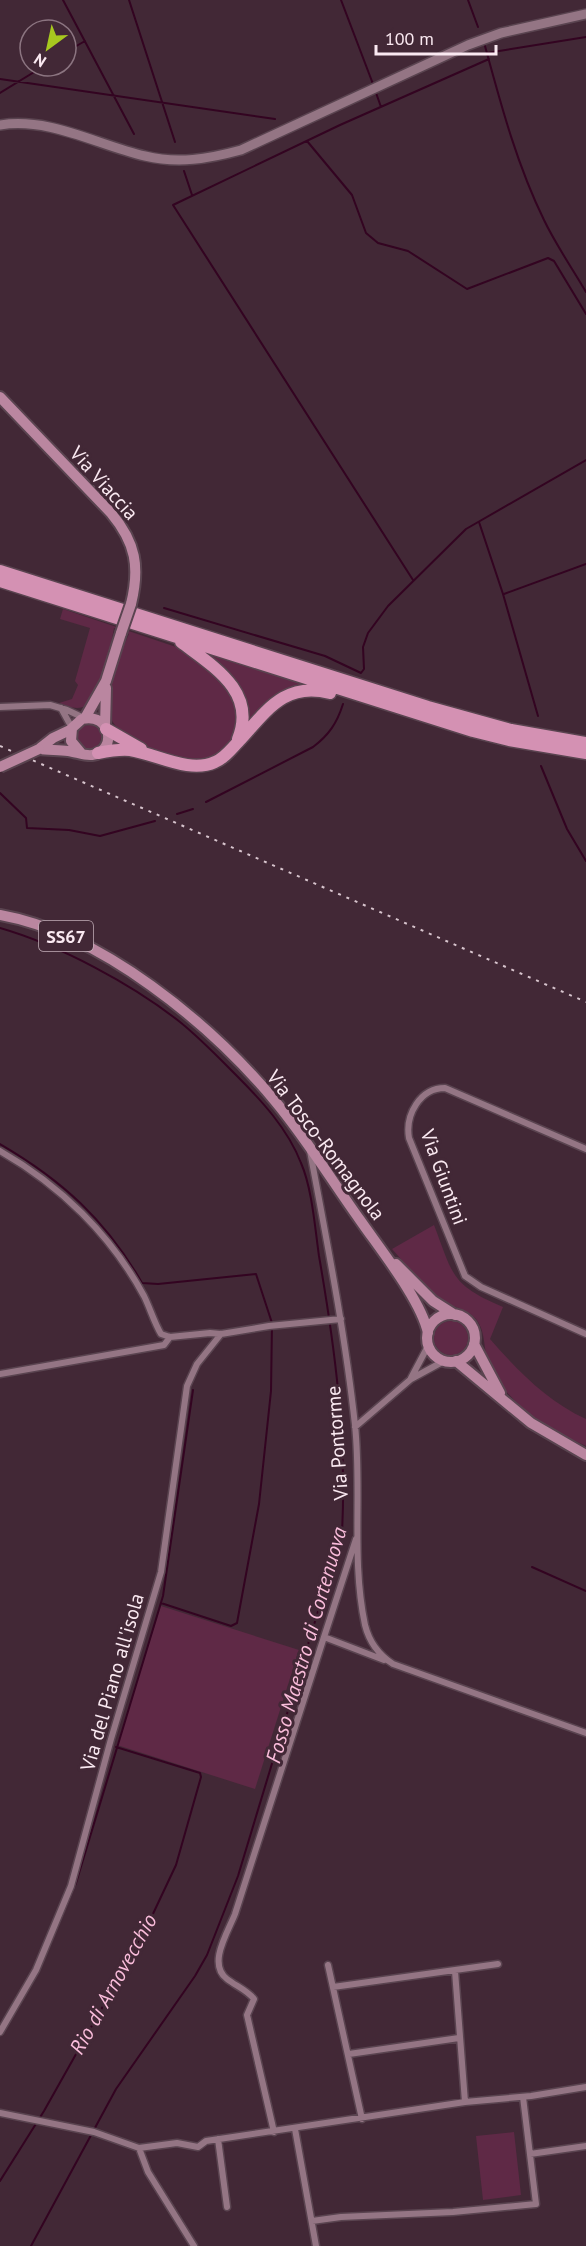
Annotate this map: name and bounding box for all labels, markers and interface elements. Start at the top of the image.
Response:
north arrow [18,18,78,78]
scale bar [376,18,496,56]
text: 100 m [385,27,434,50]
text: N [30,49,50,72]
street label: Via Viaccia [63,440,144,525]
road number: SS67 [39,921,93,951]
street label: Via Tosco-Romagnola [260,1064,391,1225]
street label: Via Giuntini [414,1125,473,1228]
street label: Via Pontorme [320,1385,354,1502]
water label: Fosso Maestro di Cortenuova [259,1523,353,1766]
street label: Via del Piano all'isola [74,1590,150,1775]
water label: Rio di Arnovecchio [63,1909,163,2059]

